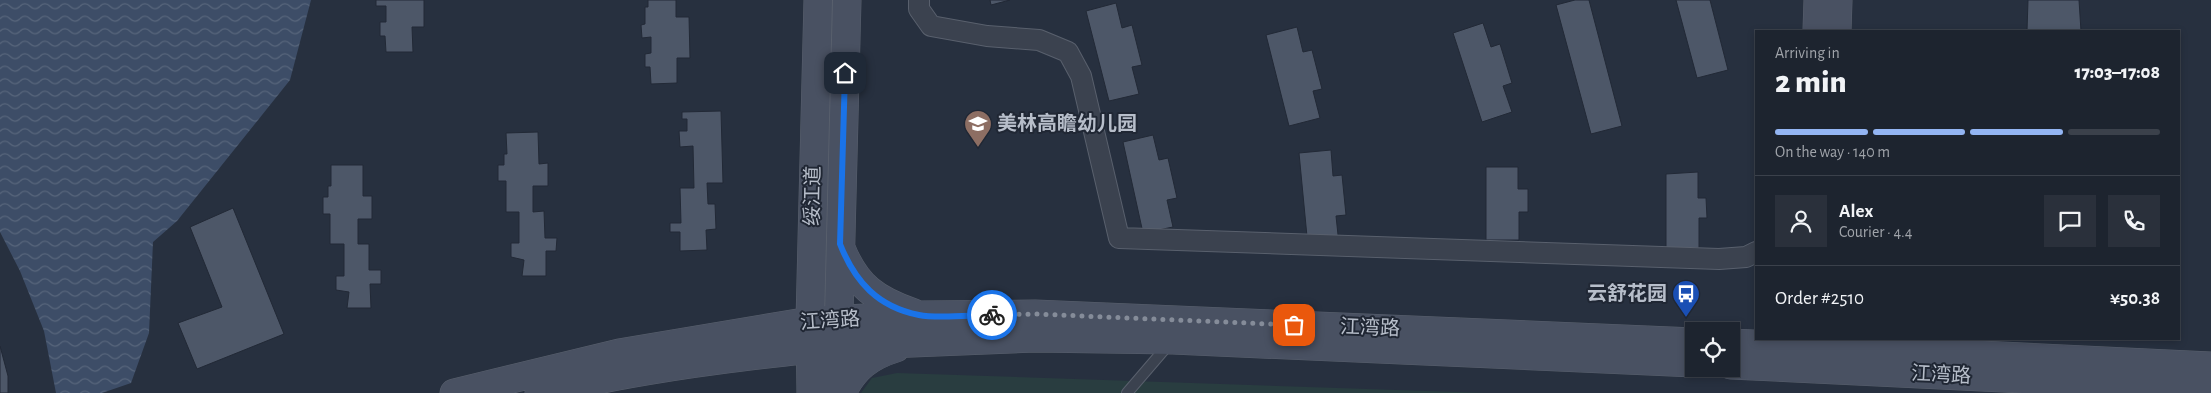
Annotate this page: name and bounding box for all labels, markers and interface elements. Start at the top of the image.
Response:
text: Arriving in [1775,45,1840,61]
pin [824,52,866,94]
icon: home [831,59,859,87]
text: 17:03–17:08 [2074,63,2160,82]
text: 2 min [1775,66,1847,98]
school or university icon: 美林高瞻幼儿园 [963,109,993,148]
place label: 美林高瞻幼儿园 [997,112,1137,134]
text: On the way · 140 m [1775,144,1890,160]
street label: 绥江道 [801,166,824,226]
button: person [1775,195,1827,247]
button: chat [2044,195,2096,247]
button: phone [2108,195,2160,247]
text: Alex [1839,202,1873,221]
text: Courier · 4.4 [1839,224,1912,240]
bus stop icon: 云舒花园 [1671,279,1701,318]
place label: 云舒花园 [1587,283,1667,304]
text: Order #2510 [1775,289,1864,308]
text: ¥50.38 [2110,289,2160,308]
courier [967,290,1017,340]
icon: bike [978,301,1006,329]
pin [1273,304,1315,346]
street label: 江湾路 [799,307,861,333]
icon: bag [1280,311,1308,339]
street label: 江湾路 [1340,315,1400,339]
map controls [1685,322,1740,377]
button: locate [1685,322,1740,377]
street label: 江湾路 [1911,361,1972,387]

